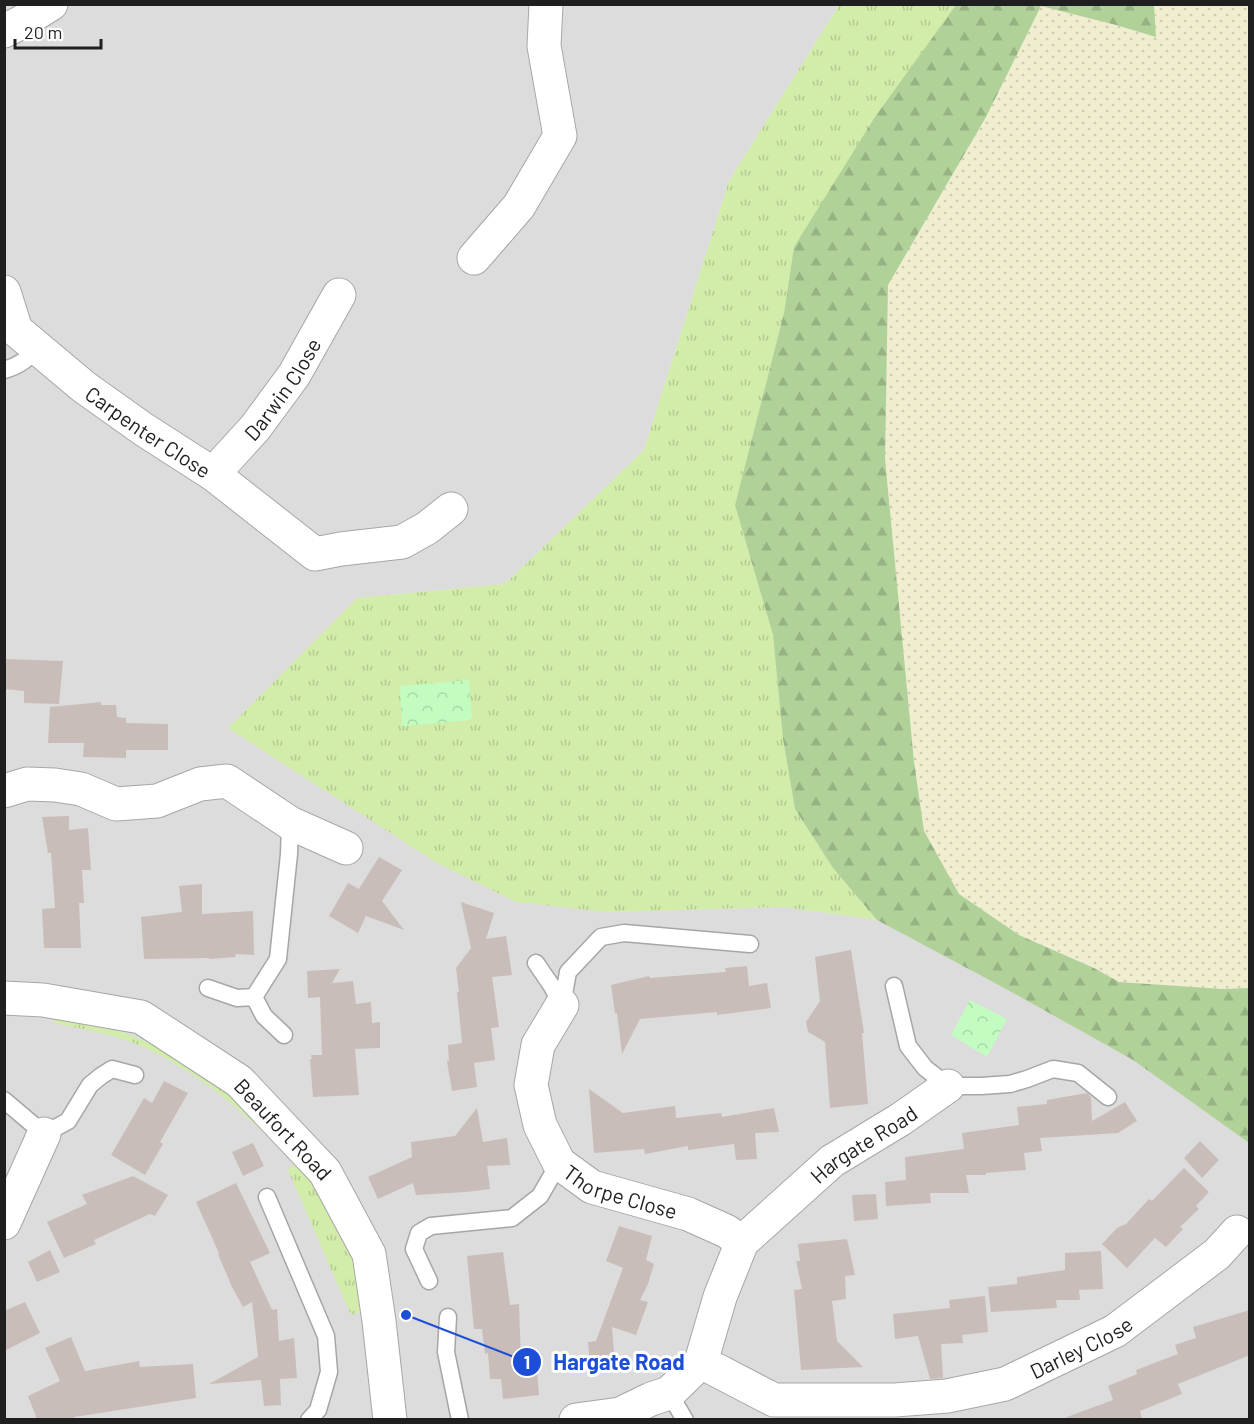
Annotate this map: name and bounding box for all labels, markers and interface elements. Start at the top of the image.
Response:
scale bar [15,12,100,50]
text: 20 m [24,21,62,43]
street label: Darwin Close [238,333,325,445]
street label: Carpenter Close [81,380,216,482]
street label: Beaufort Road [230,1073,338,1185]
street label: Hargate Road [804,1099,922,1188]
street label: Thorpe Close [559,1158,680,1223]
street label: Darley Close [1025,1310,1137,1383]
callout: Hargate Road [512,1342,697,1382]
text: Hargate Road [553,1348,685,1374]
text: 1 [524,1351,530,1373]

